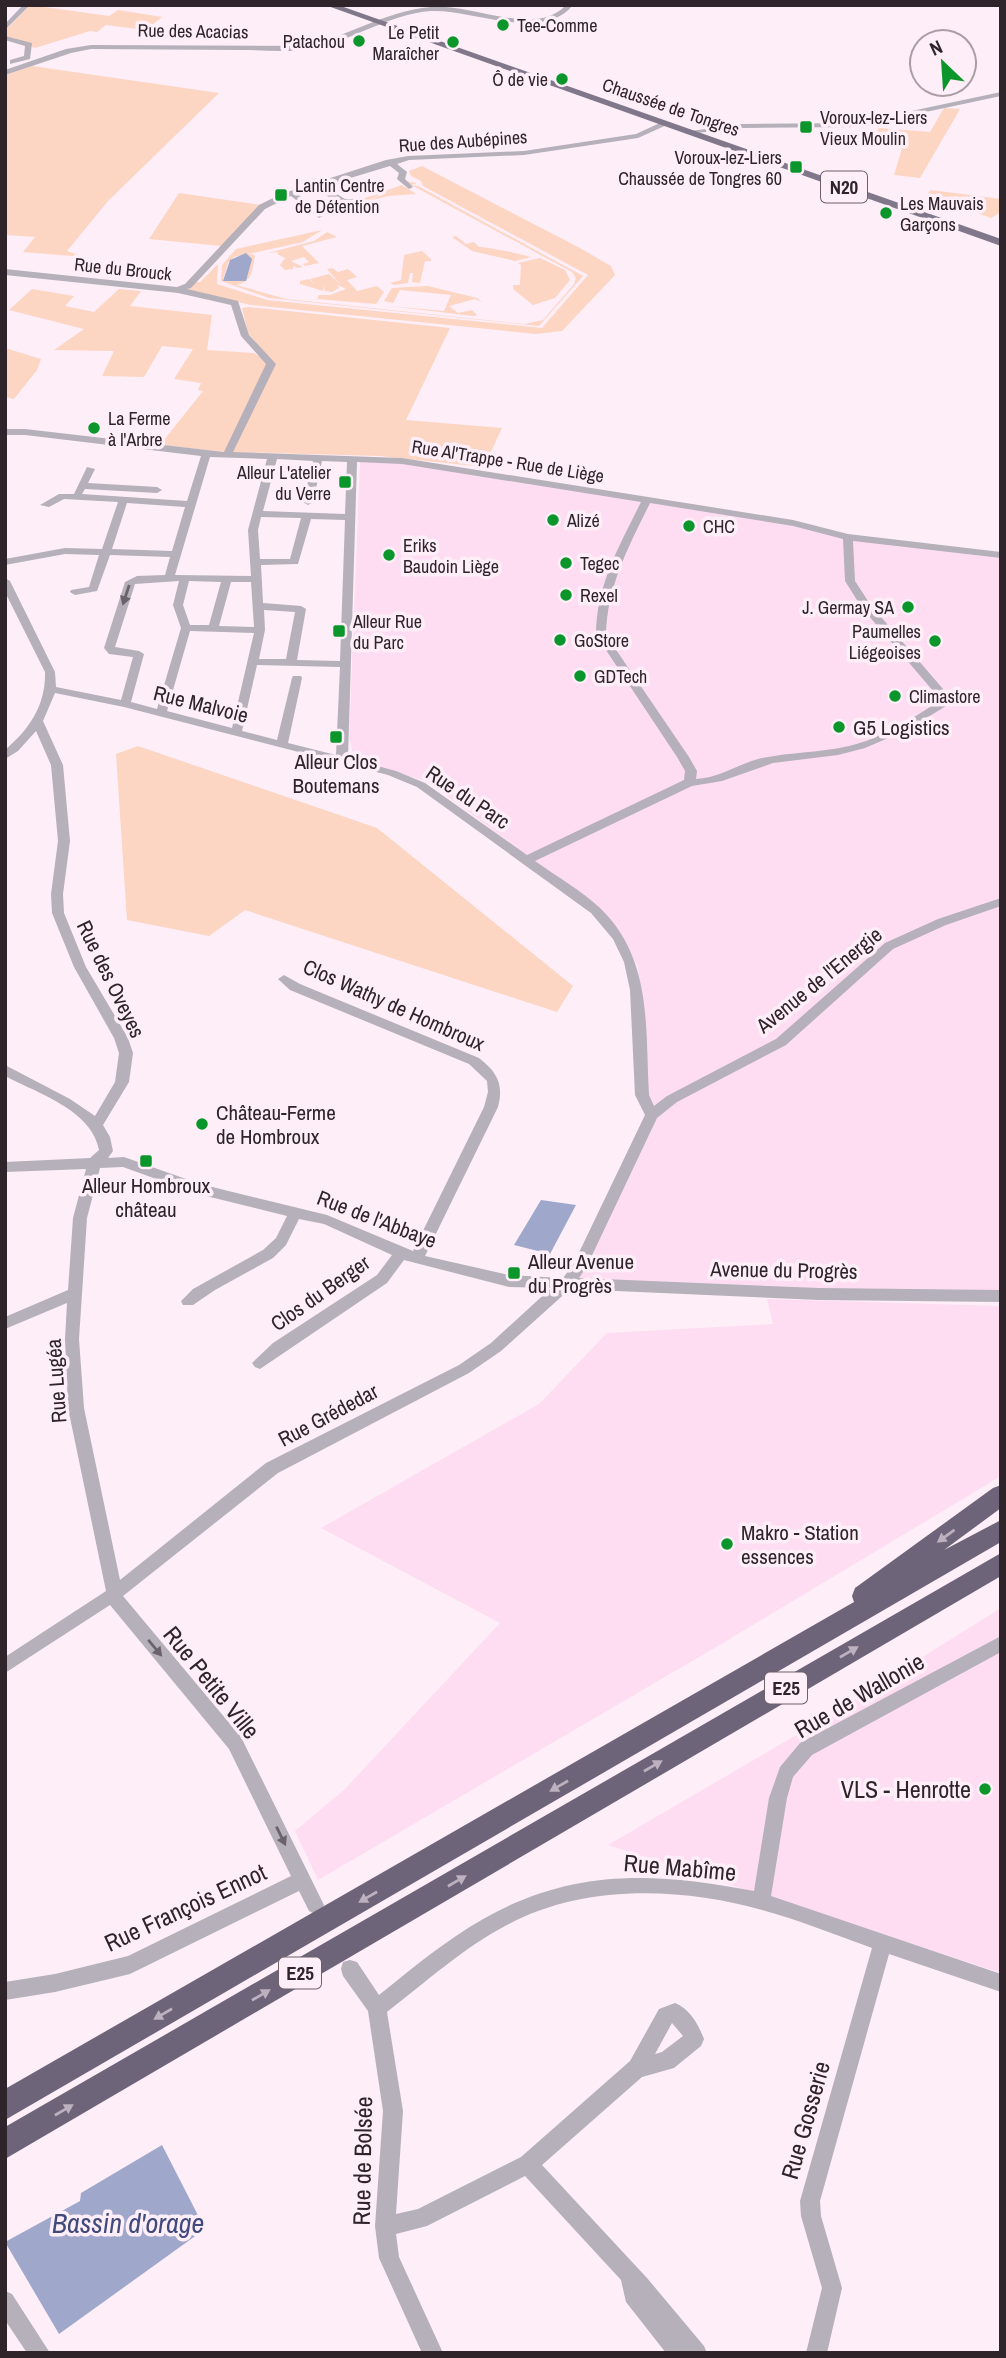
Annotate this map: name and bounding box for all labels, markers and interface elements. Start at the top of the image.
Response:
place label: Tee-Comme [517,13,597,38]
marker: Tee-Comme [495,17,511,33]
street label: Rue des Acacias [137,18,249,44]
place label: Le Petit Maraîcher [373,20,439,66]
north arrow [908,28,978,98]
place label: Patachou [283,29,345,54]
marker: Patachou [351,33,367,49]
text: N [925,33,946,62]
marker: Le Petit Maraîcher [445,34,461,50]
place label: Ô de vie [492,67,548,92]
marker: Ô de vie [554,71,570,87]
street label: Chaussée de Tongres [599,72,743,142]
place label: Voroux-lez-Liers Vieux Moulin [820,105,927,151]
marker: Voroux-lez-Liers Vieux Moulin [798,119,814,135]
street label: Rue des Aubépines [398,124,528,158]
place label: Voroux-lez-Liers Chaussée de Tongres 60 [618,145,782,191]
marker: Voroux-lez-Liers Chaussée de Tongres 60 [788,159,804,175]
road number: N20 [821,172,867,202]
place label: Lantin Centre de Détention [295,173,384,219]
marker: Lantin Centre de Détention [273,187,289,203]
place label: Les Mauvais Garçons [900,191,984,237]
marker: Les Mauvais Garçons [878,205,894,221]
street label: Rue du Brouck [73,251,173,287]
place label: La Ferme à l'Arbre [108,406,170,452]
marker: La Ferme à l'Arbre [86,420,102,436]
street label: Rue Al'Trappe - Rue de Liège [410,433,606,489]
place label: Alleur L'atelier du Verre [236,460,331,506]
marker: Alleur L'atelier du Verre [337,474,353,490]
place label: Alizé [566,508,600,533]
marker: Alizé [545,512,561,528]
place label: CHC [703,514,735,539]
marker: CHC [681,518,697,534]
place label: Eriks Baudoin Liège [403,533,499,579]
marker: Eriks Baudoin Liège [381,547,397,563]
place label: Tegec [580,551,619,576]
marker: Tegec [558,555,574,571]
place label: Rexel [580,583,618,608]
one-way arrow [120,585,131,606]
marker: Rexel [558,587,574,603]
place label: J. Germay SA [802,595,894,620]
marker: J. Germay SA [900,599,916,615]
place label: Alleur Rue du Parc [352,609,422,655]
place label: Paumelles Liégeoises [849,619,921,665]
marker: Alleur Rue du Parc [331,623,347,639]
place label: GoStore [574,628,629,653]
marker: GoStore [552,632,568,648]
marker: Paumelles Liégeoises [927,633,943,649]
place label: GDTech [594,664,647,689]
marker: GDTech [572,668,588,684]
street label: Rue Malvoie [151,678,251,730]
place label: Climastore [909,684,980,709]
marker: Climastore [887,688,903,704]
place label: G5 Logistics [853,713,950,742]
marker: G5 Logistics [831,719,847,735]
marker: Alleur Clos Boutemans [328,729,344,745]
place label: Alleur Clos Boutemans [292,747,380,800]
street label: Rue du Parc [420,758,516,836]
street label: Rue des Oveyes [70,915,152,1043]
street label: Avenue de l'Energie [749,920,888,1040]
street label: Clos Wathy de Hombroux [299,952,490,1058]
place label: Château-Ferme de Hombroux [216,1098,336,1151]
marker: Château-Ferme de Hombroux [194,1116,210,1132]
marker: Alleur Hombroux château [138,1153,154,1169]
place label: Alleur Hombroux château [81,1171,210,1224]
street label: Rue de l'Abbaye [313,1183,441,1255]
place label: Alleur Avenue du Progrès [527,1247,634,1300]
street label: Clos du Berger [265,1248,376,1338]
street label: Avenue du Progrès [709,1254,858,1286]
marker: Alleur Avenue du Progrès [506,1265,522,1281]
street label: Rue Lugéa [39,1338,73,1424]
street label: Rue Grédedar [273,1376,383,1453]
place label: Makro - Station essences [741,1518,859,1571]
one-way arrow [937,1529,955,1543]
marker: Makro - Station essences [719,1536,735,1552]
street label: Rue Petite Ville [157,1619,267,1745]
one-way arrow [147,1640,162,1657]
street label: Rue de Wallonie [788,1645,930,1745]
one-way arrow [840,1646,859,1658]
road number: E25 [765,1672,807,1704]
one-way arrow [643,1760,662,1773]
place label: VLS - Henrotte [841,1773,971,1805]
one-way arrow [549,1780,569,1792]
marker: VLS - Henrotte [977,1781,993,1797]
one-way arrow [275,1826,286,1846]
street label: Rue Mabîme [622,1846,738,1888]
street label: Rue François Ennot [99,1855,272,1958]
one-way arrow [448,1874,467,1887]
one-way arrow [358,1890,377,1903]
road number: E25 [279,1957,321,1988]
one-way arrow [251,1989,270,2002]
one-way arrow [154,2008,173,2020]
street label: Rue Gosserie [773,2057,837,2183]
street label: Rue de Bolsée [345,2096,379,2226]
one-way arrow [55,2104,74,2116]
water label: Bassin d'orage [52,2204,204,2242]

